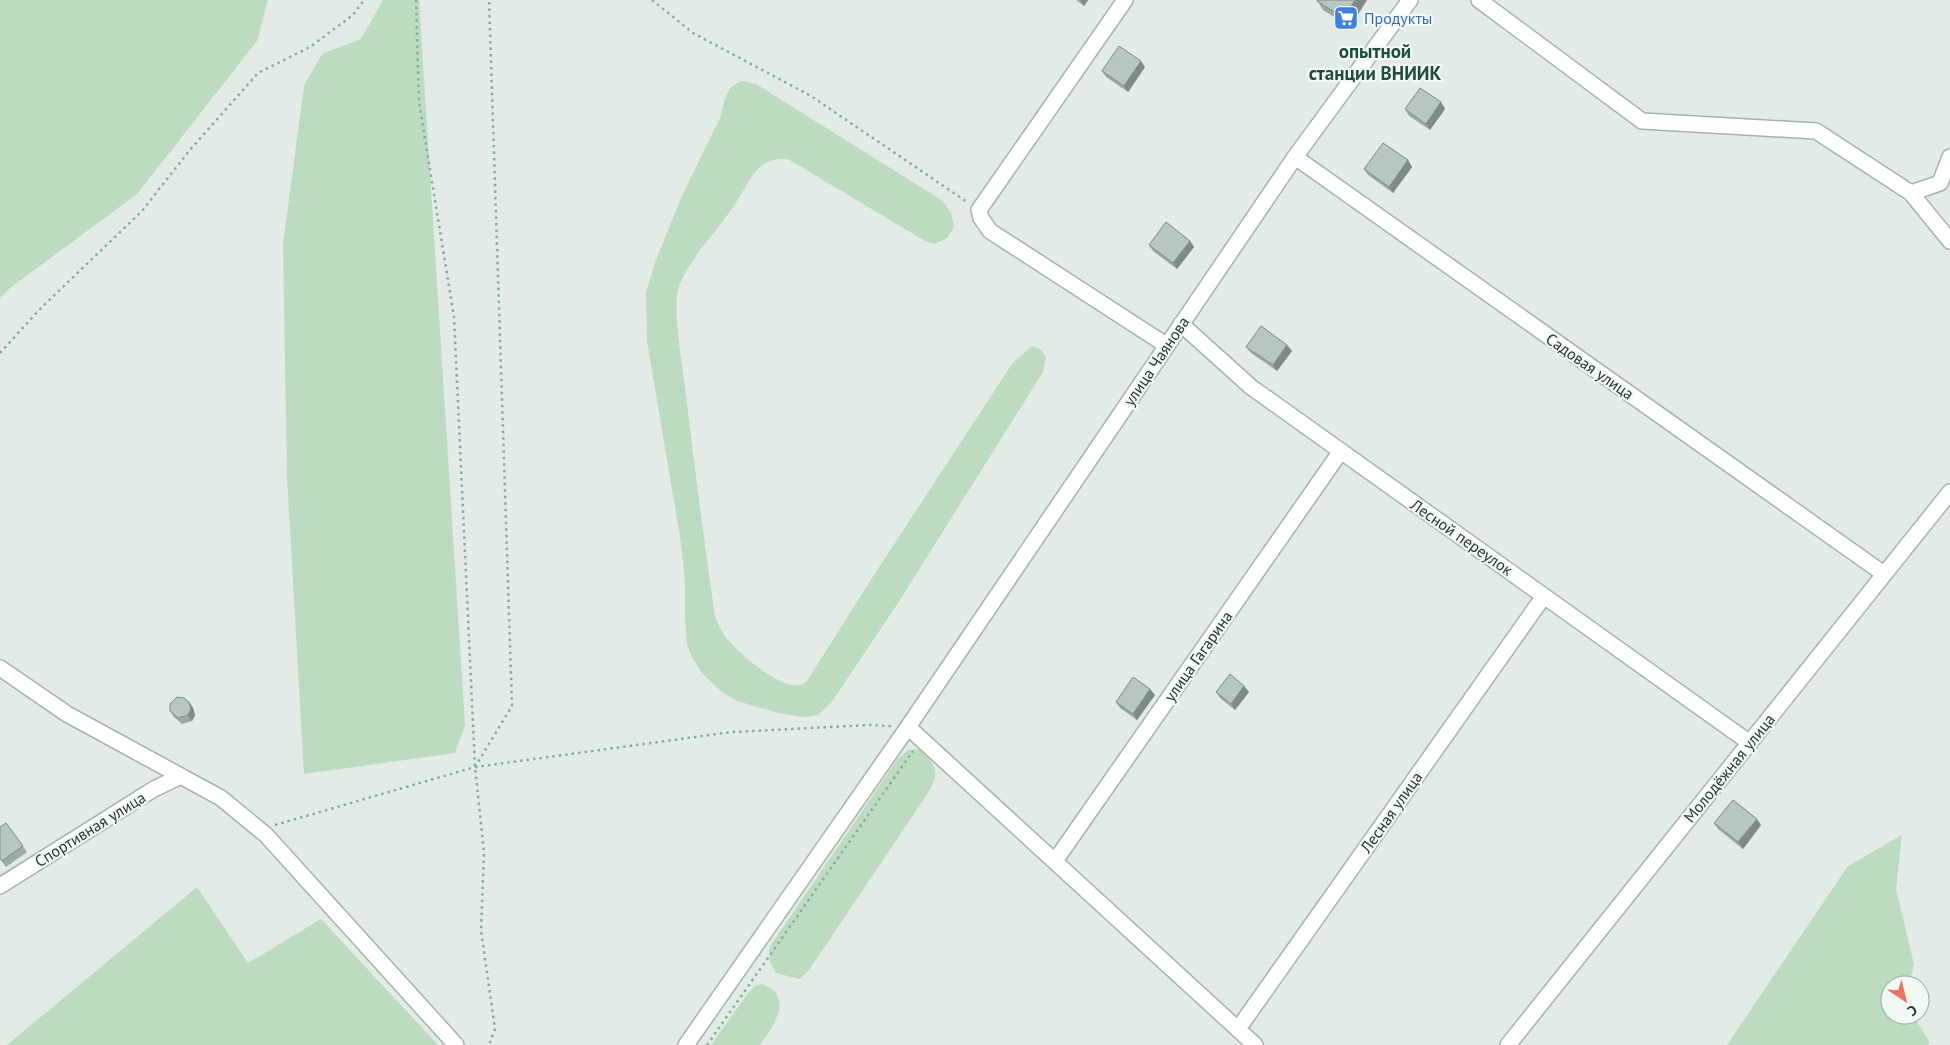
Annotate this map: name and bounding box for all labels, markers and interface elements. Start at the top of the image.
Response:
supermarket icon: Продукты [1333,5,1359,31]
place label: Продукты [1364,8,1432,28]
district label: опытной станции ВНИИК [1309,39,1441,85]
street label: улица Чаянова [1119,313,1193,409]
street label: Садовая улица [1542,328,1638,404]
street label: Лесной переулок [1406,494,1517,580]
street label: улица Гагарина [1159,607,1237,705]
street label: Молодёжная улица [1679,710,1779,826]
street label: Лесная улица [1355,768,1426,857]
street label: Спортивная улица [31,787,149,871]
north arrow [1880,975,1930,1025]
text: С [1904,1001,1921,1020]

